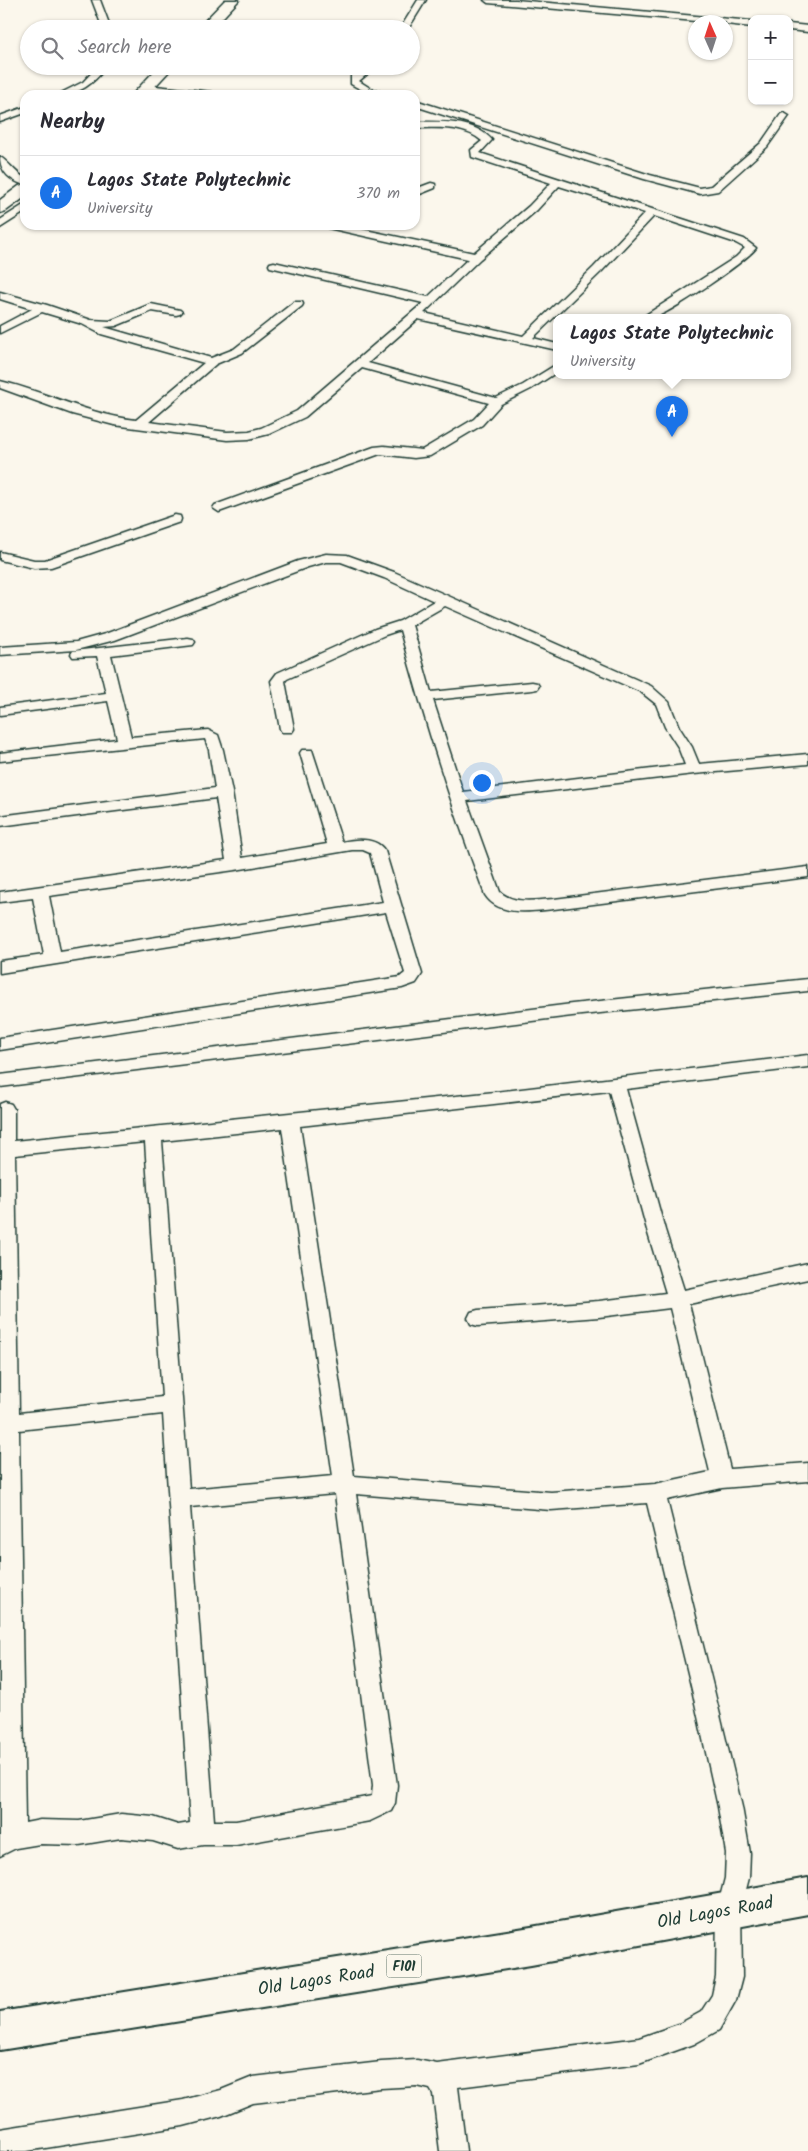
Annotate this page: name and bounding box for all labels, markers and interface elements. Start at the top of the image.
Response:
north arrow [688,15,733,60]
map controls [748,15,793,105]
button: + [748,15,793,60]
search box [20,20,420,75]
text: Search here [78,33,172,63]
icon: search [38,34,66,62]
button: − [748,60,793,105]
text: Nearby [40,106,105,139]
text: Lagos State Polytechnic [87,166,292,196]
text: A [51,181,61,206]
text: 370 m [356,181,400,206]
text: University [87,196,152,221]
popup [553,314,791,379]
text: Lagos State Polytechnic [570,319,774,349]
text: University [570,349,635,374]
pin: A [656,396,688,437]
your location [469,770,495,796]
street label: Old Lagos Road [655,1889,777,1938]
road number: F101 [386,1954,422,1978]
street label: Old Lagos Road [256,1958,378,2005]

